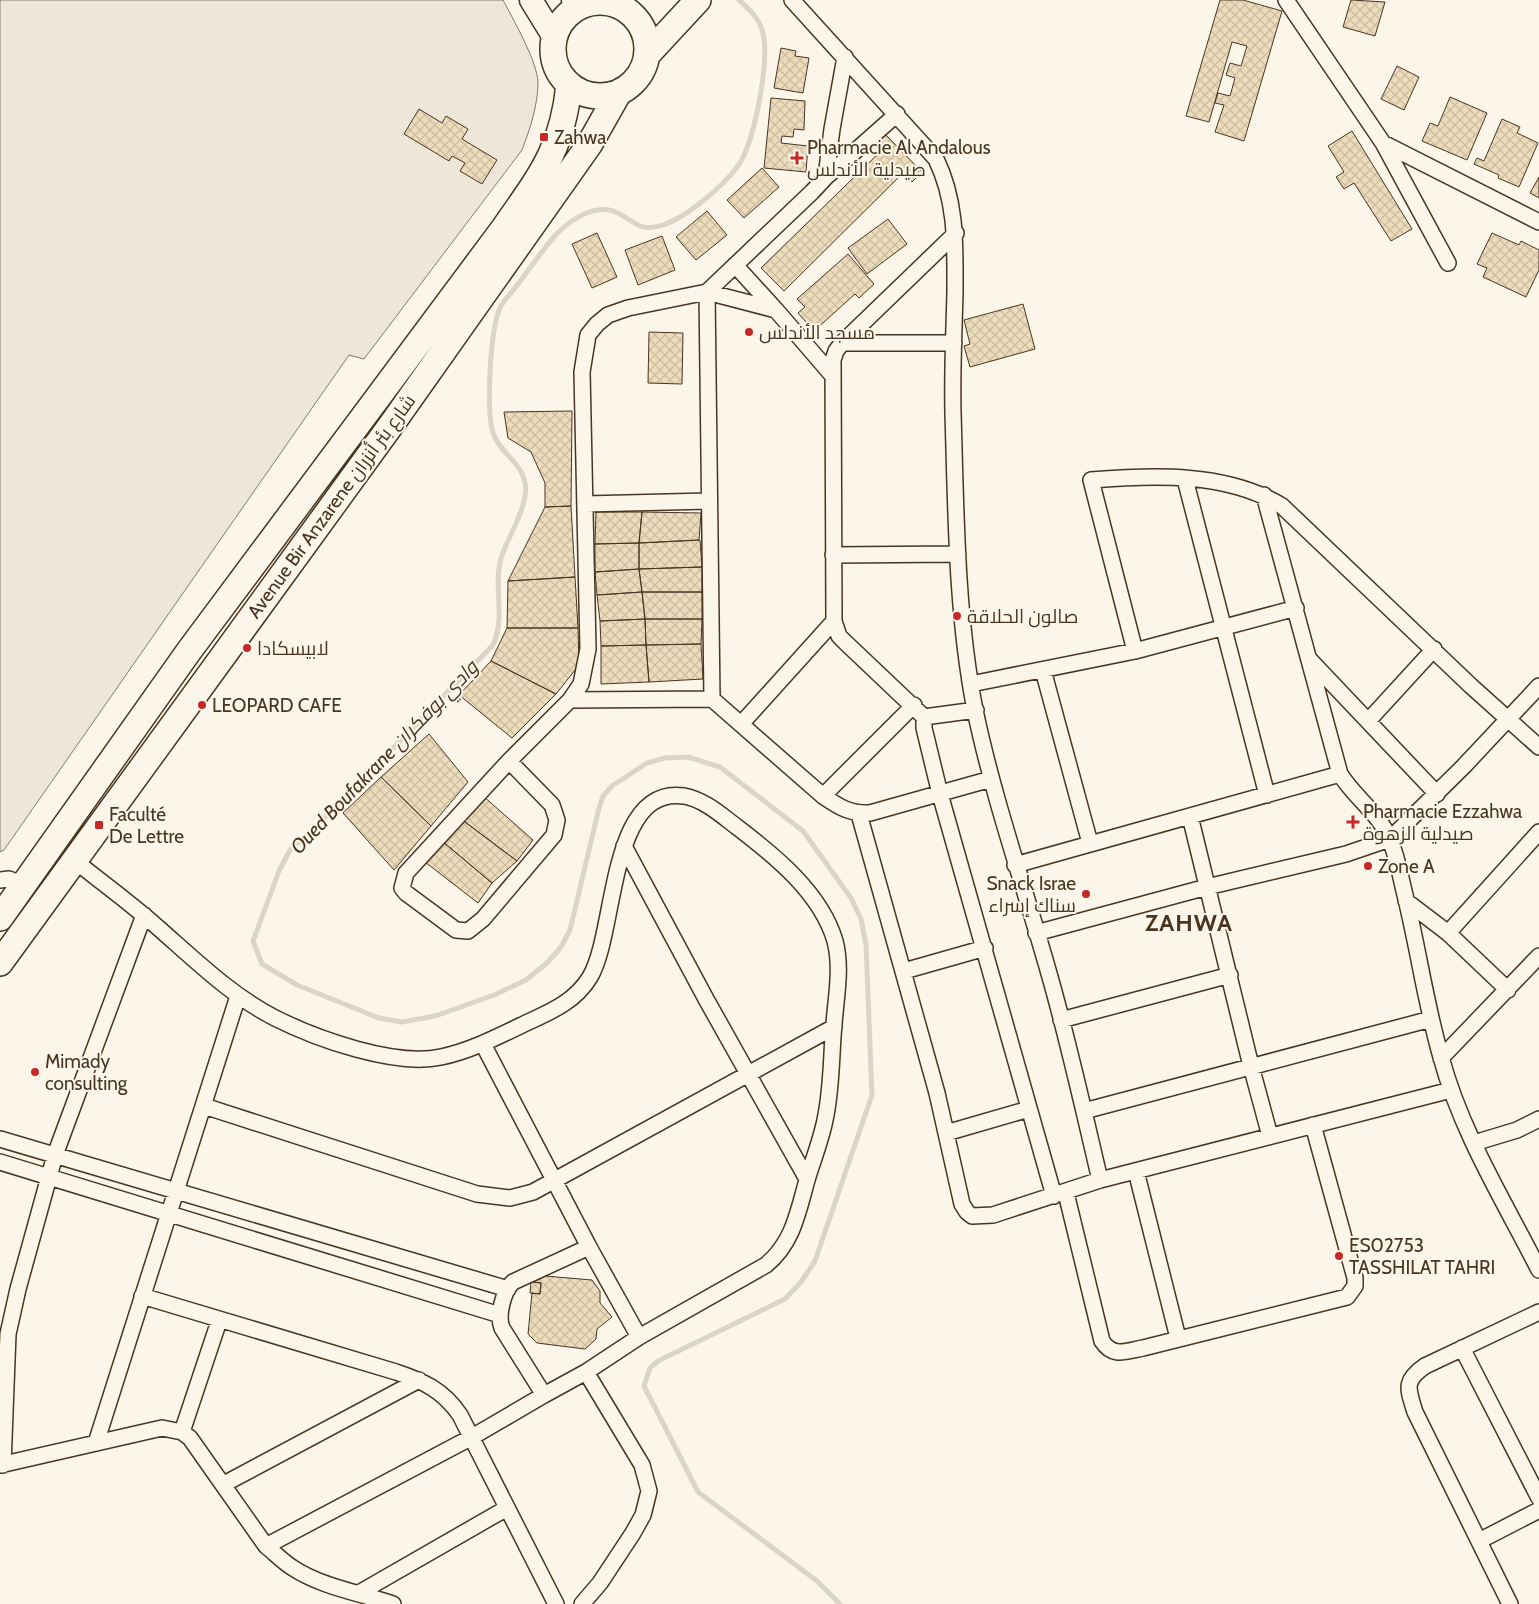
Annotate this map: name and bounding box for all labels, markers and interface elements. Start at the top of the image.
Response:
place label: Zahwa [554,126,606,149]
marker: Zahwa [538,131,550,143]
place label: Pharmacie Al Andalous صيدلية الأندلس [807,136,991,181]
marker: Pharmacie Al Andalous صيدلية الأندلس [791,152,803,164]
place label: مسجد الأندلس [759,321,875,344]
marker: مسجد الأندلس [743,326,755,338]
street label: Avenue Bir Anzarene شارع بئر أنزران [242,390,422,624]
place label: صالون الحلاقة [967,605,1078,628]
marker: صالون الحلاقة [951,610,963,622]
place label: لابيسكادا [257,637,329,660]
marker: لابيسكادا [241,642,253,654]
water label: Oued Boufakrane وادي بوفكران [285,655,486,861]
place label: LEOPARD CAFE [212,694,342,717]
marker: LEOPARD CAFE [196,699,208,711]
place label: Pharmacie Ezzahwa صيدلية الزهوة [1363,800,1522,845]
place label: Faculté De Lettre [109,803,184,848]
marker: Pharmacie Ezzahwa صيدلية الزهوة [1347,816,1359,828]
marker: Faculté De Lettre [93,819,105,831]
place label: Zone A [1378,855,1435,878]
marker: Zone A [1362,860,1374,872]
place label: Snack Israe سناك إسراء [987,872,1076,917]
marker: Snack Israe سناك إسراء [1080,888,1092,900]
district label: ZAHWA [1145,908,1233,937]
place label: Mimady consulting [45,1050,128,1095]
marker: Mimady consulting [29,1066,41,1078]
place label: ES02753 TASSHILAT TAHRI [1349,1234,1495,1279]
marker: ES02753 TASSHILAT TAHRI [1333,1250,1345,1262]

